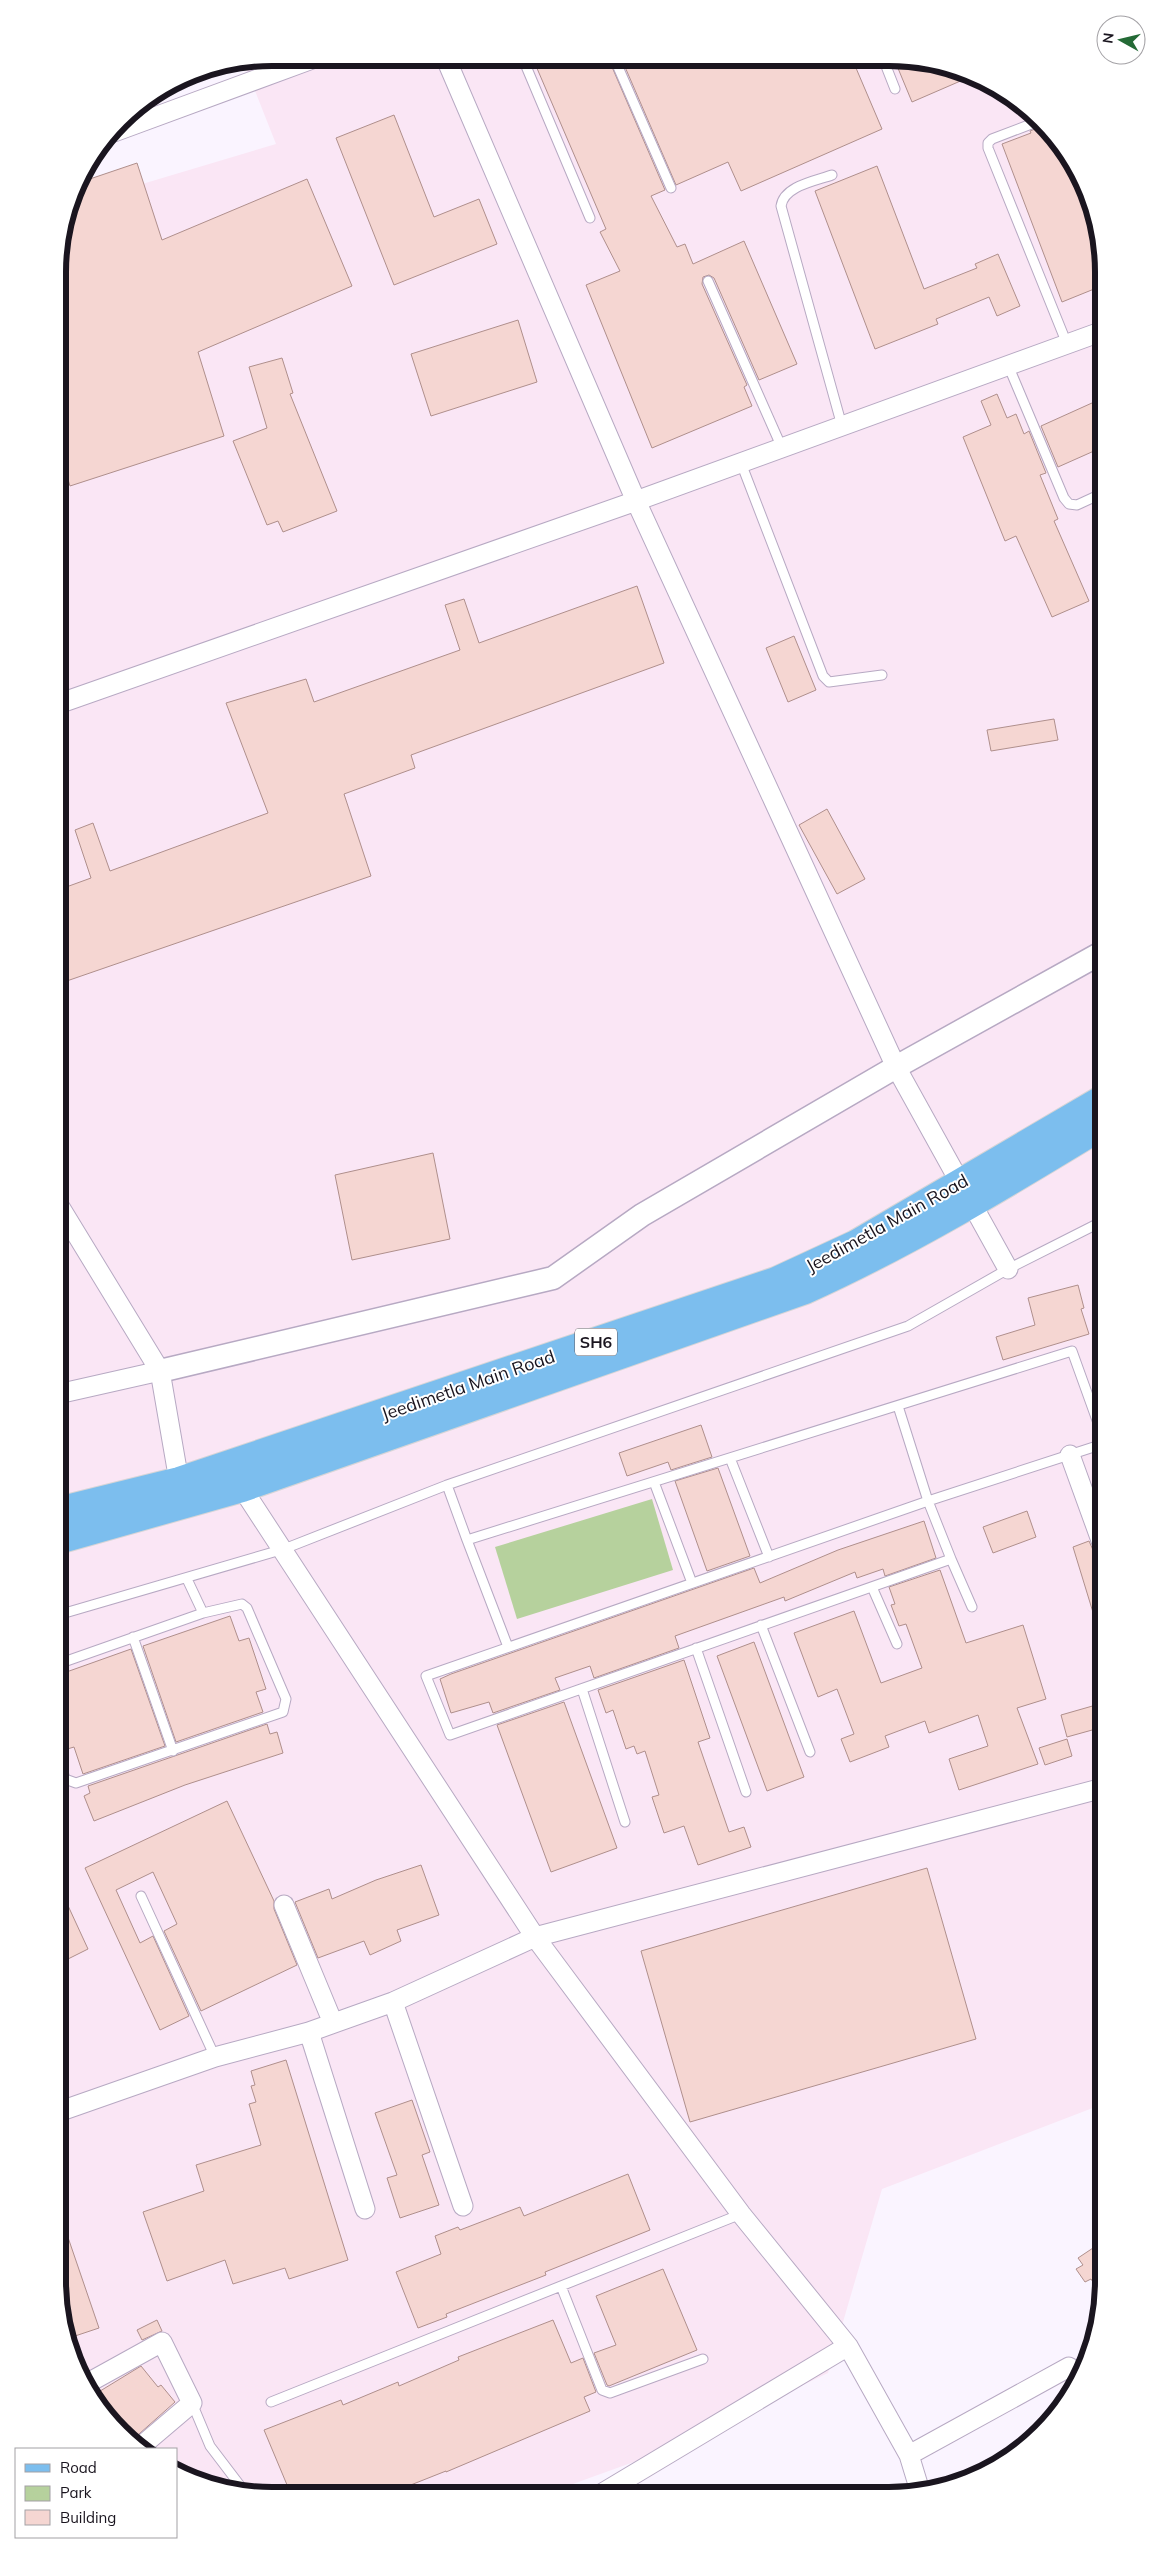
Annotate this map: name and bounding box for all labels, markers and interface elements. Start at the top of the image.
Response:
north arrow [1096,15,1146,65]
text: N [1098,32,1118,45]
street label: Jeedimetla Main Road [802,1169,972,1277]
road number: SH6 [575,1328,617,1355]
street label: Jeedimetla Main Road [378,1344,558,1426]
legend [15,2448,178,2538]
text: Road [60,2458,97,2477]
text: Park [60,2483,92,2502]
text: Building [60,2508,116,2527]

